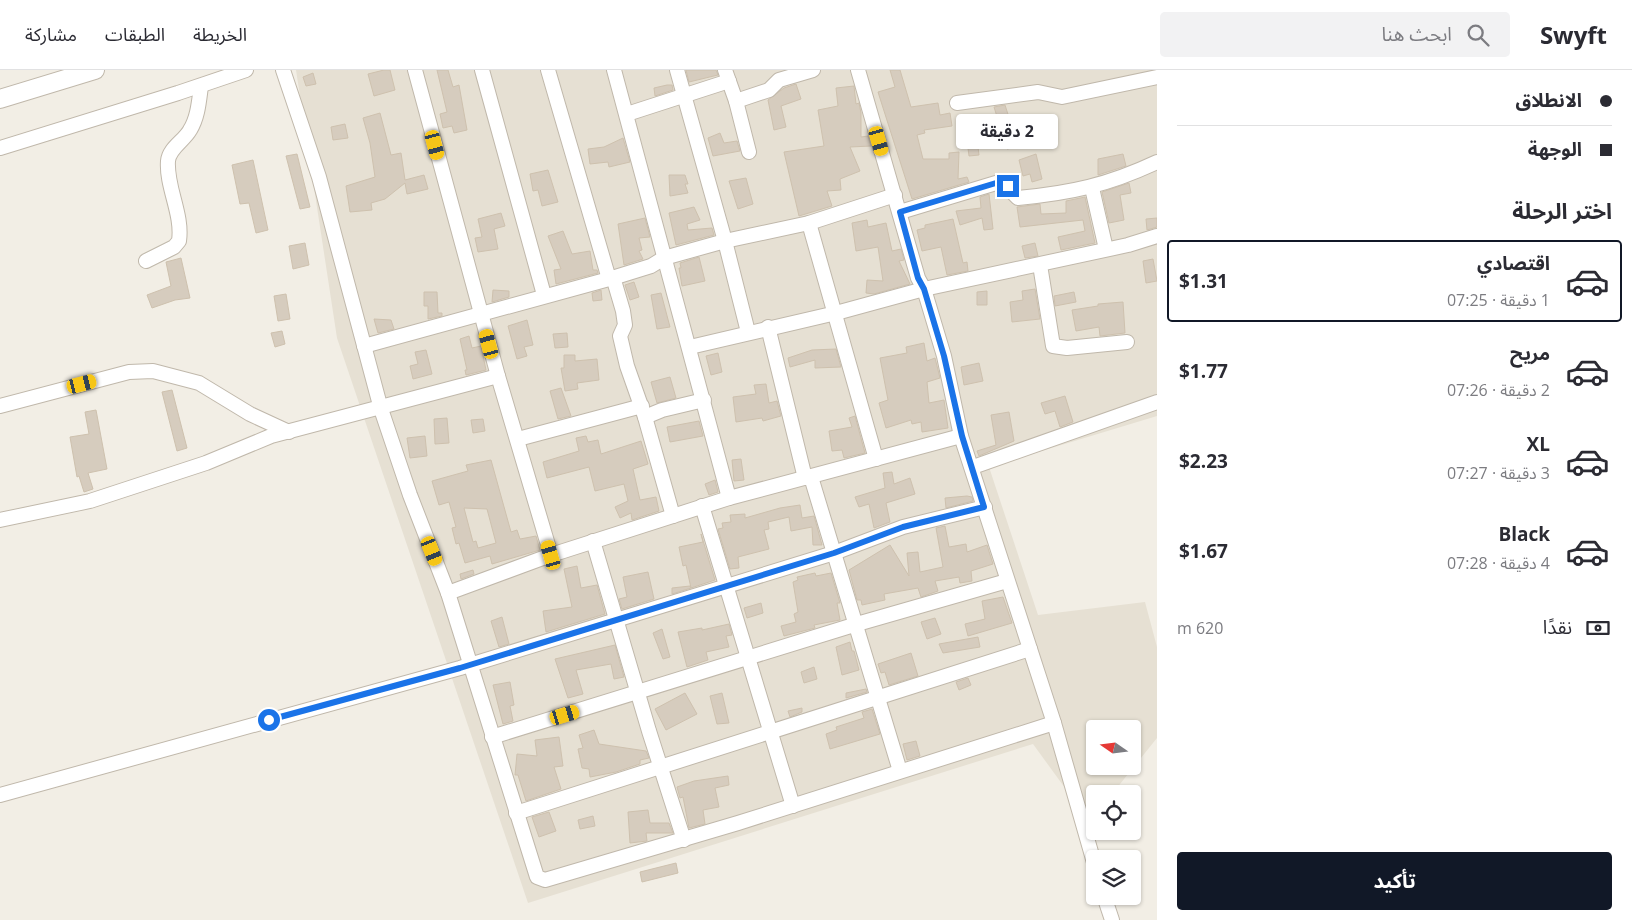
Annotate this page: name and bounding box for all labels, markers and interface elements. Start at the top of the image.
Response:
search box [1160,12,1510,57]
text: Swyft [1540,18,1607,51]
text: ابحث هنا [1381,21,1452,47]
icon: search [1464,21,1492,49]
text: مشاركة [25,22,77,46]
text: الطبقات [105,22,165,46]
text: الخريطة [193,22,247,46]
text: الانطلاق [1516,87,1582,113]
callout: 2 دقيقة [957,114,1059,148]
text: 2 دقيقة [980,120,1034,142]
car [867,125,890,157]
car [423,129,446,161]
text: الوجهة [1528,136,1582,162]
route end [997,175,1019,197]
text: اختر الرحلة [1512,195,1612,225]
text: اقتصادي [1477,250,1550,276]
icon: car [1565,259,1610,304]
text: $1.31 [1179,268,1228,294]
text: 1 دقيقة · 07:25 [1447,289,1550,311]
car [477,328,500,360]
text: مريح [1510,340,1550,366]
icon: car [1565,349,1610,394]
text: $1.77 [1179,358,1228,384]
car [65,373,98,395]
text: 2 دقيقة · 07:26 [1447,379,1550,401]
text: XL [1527,431,1550,457]
icon: car [1565,439,1610,484]
text: $2.23 [1179,448,1228,474]
text: 3 دقيقة · 07:27 [1447,462,1550,484]
text: Black [1498,521,1550,547]
icon: car [1565,529,1610,574]
car [419,534,444,568]
text: $1.67 [1179,538,1228,564]
car [539,539,562,571]
text: 4 دقيقة · 07:28 [1447,552,1550,574]
text: نقدًا [1543,614,1572,640]
icon: cash [1584,614,1612,642]
text: 620 m [1177,617,1223,639]
car [548,703,581,727]
route start [258,709,280,731]
north arrow [1086,720,1141,775]
map controls [1086,720,1141,905]
button: locate [1086,785,1141,840]
button: layers [1086,850,1141,905]
button: تأكيد [1177,852,1612,910]

